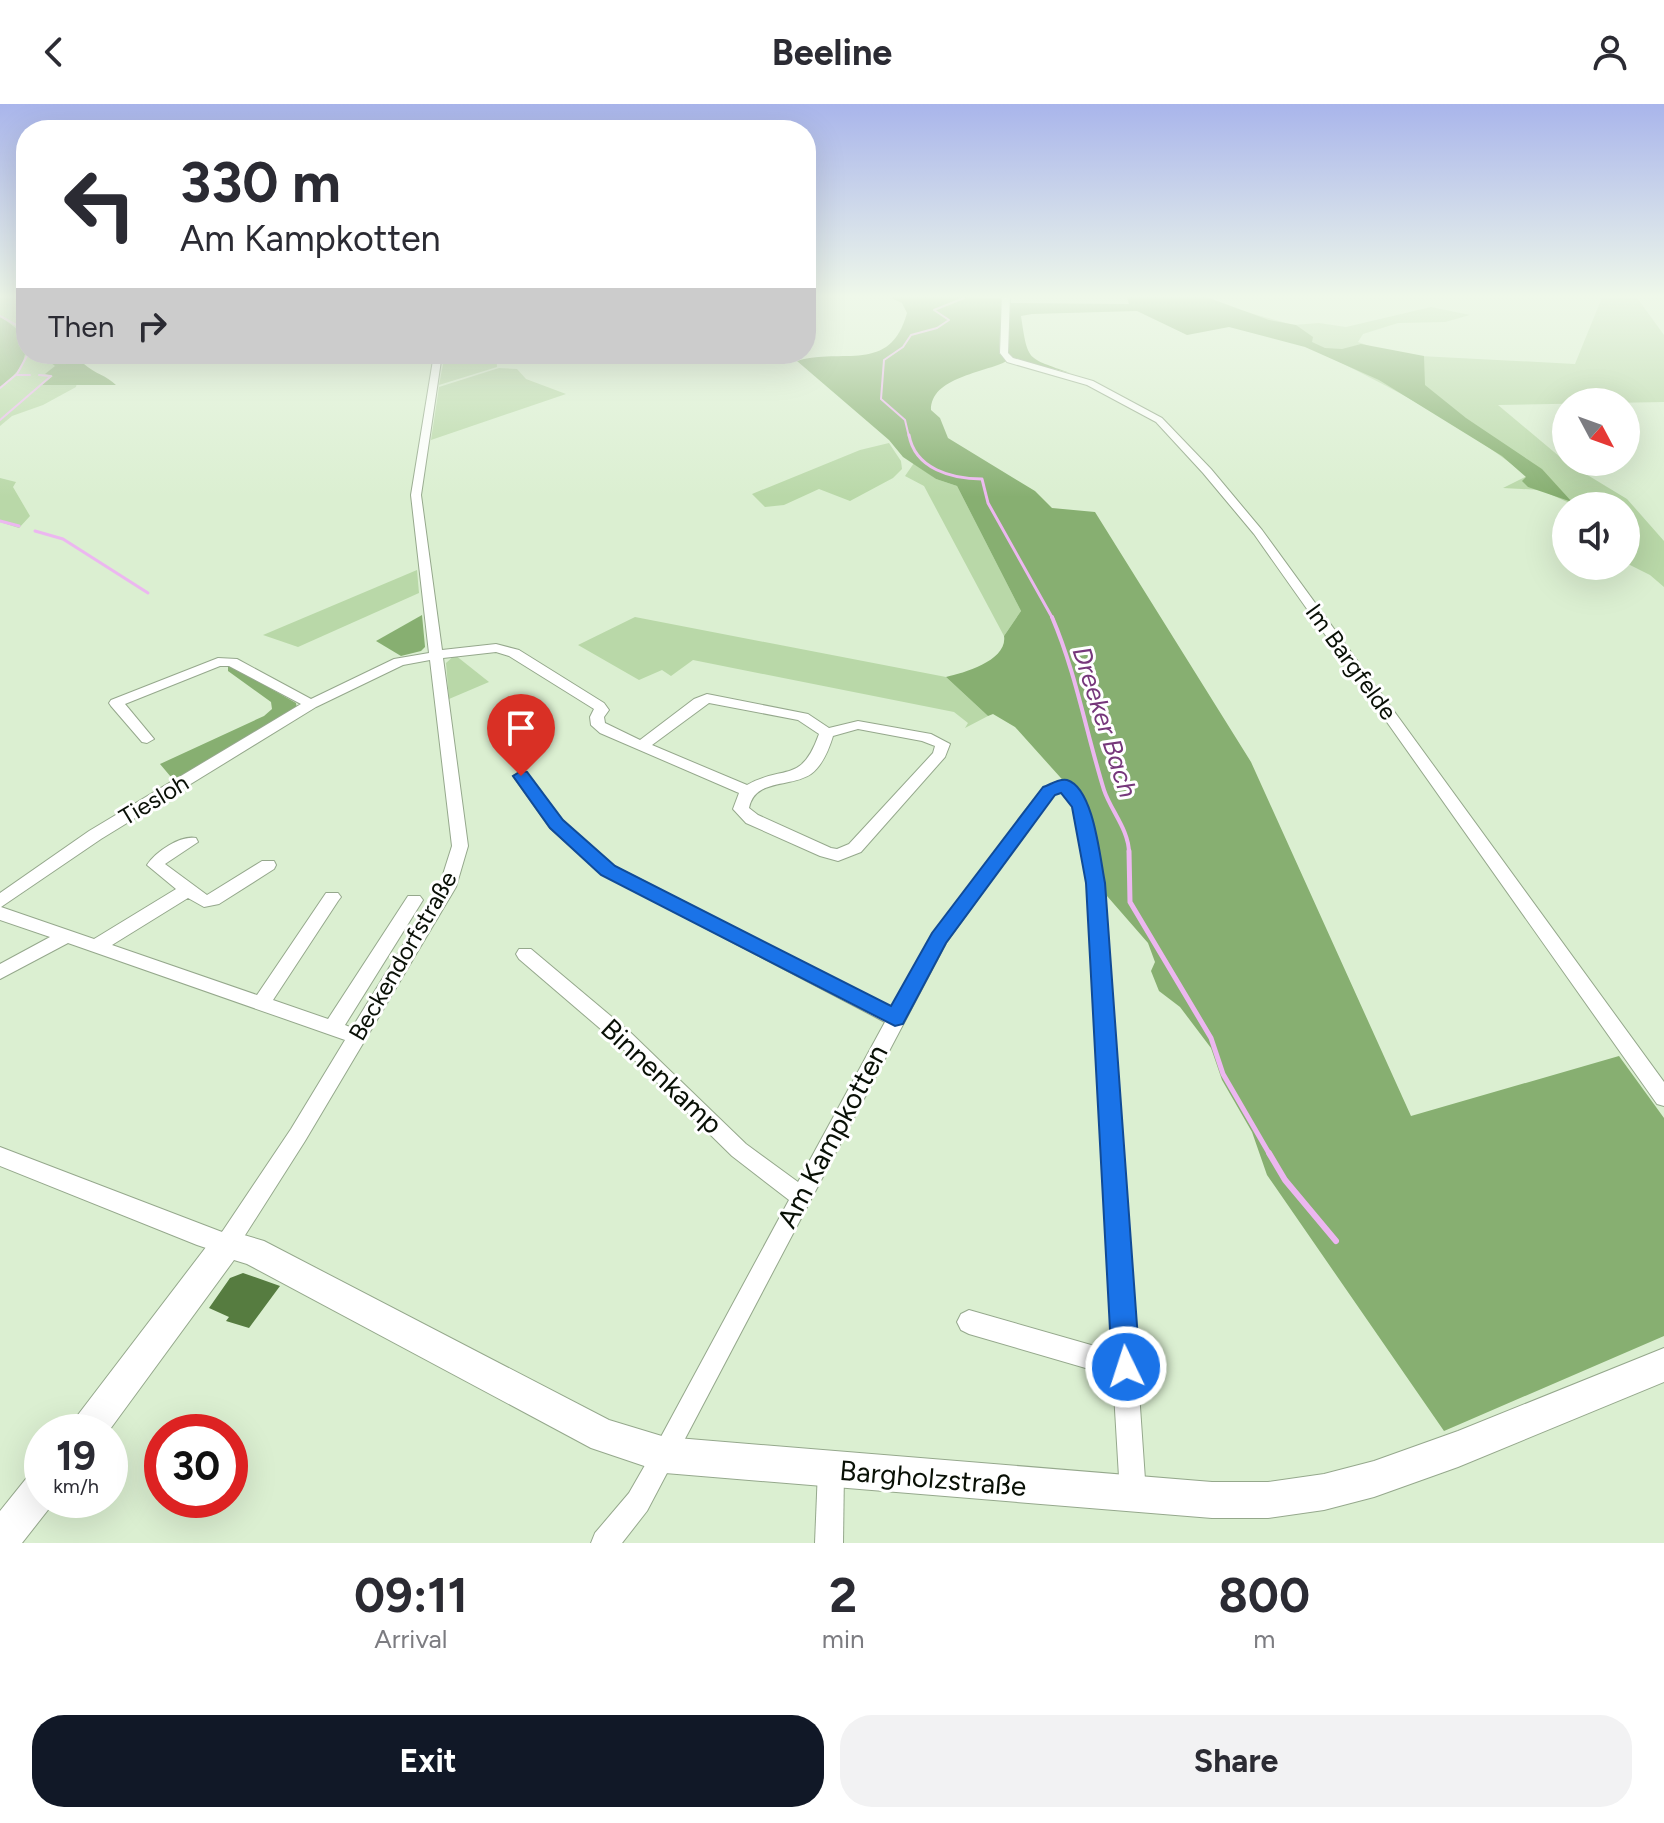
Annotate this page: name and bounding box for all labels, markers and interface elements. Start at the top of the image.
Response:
icon: back [32,30,76,74]
icon: person [1588,30,1632,74]
text: Beeline [772,31,892,74]
text: 330 m [180,149,341,216]
icon: left [48,152,152,256]
text: Am Kampkotten [180,217,441,260]
icon: right [130,304,174,348]
text: Then [48,308,114,345]
north arrow [1552,388,1640,476]
map controls [1552,388,1640,580]
button: sound [1552,492,1640,580]
street label: Im Bargfelde [1300,598,1403,725]
water label: Dreeker Bach [1066,643,1144,801]
pin [487,694,555,776]
icon: arrive [499,706,543,750]
street label: Tiesloh [114,768,194,831]
street label: Beckendorfstraße [342,866,463,1046]
street label: Binnenkamp [594,1011,730,1141]
street label: Am Kampkotten [769,1039,895,1233]
position arrow [1084,1325,1168,1409]
speed limit sign: 30 [144,1414,248,1518]
text: 19 [56,1432,96,1480]
street label: Bargholzstraße [838,1453,1028,1503]
text: km/h [53,1474,99,1498]
text: 09:11 [354,1566,468,1624]
text: 2 [829,1566,857,1624]
text: 800 [1218,1566,1310,1624]
text: Arrival [374,1623,448,1655]
text: min [822,1623,864,1655]
text: m [1253,1623,1275,1655]
button: Exit [32,1715,824,1807]
button: Share [840,1715,1632,1807]

